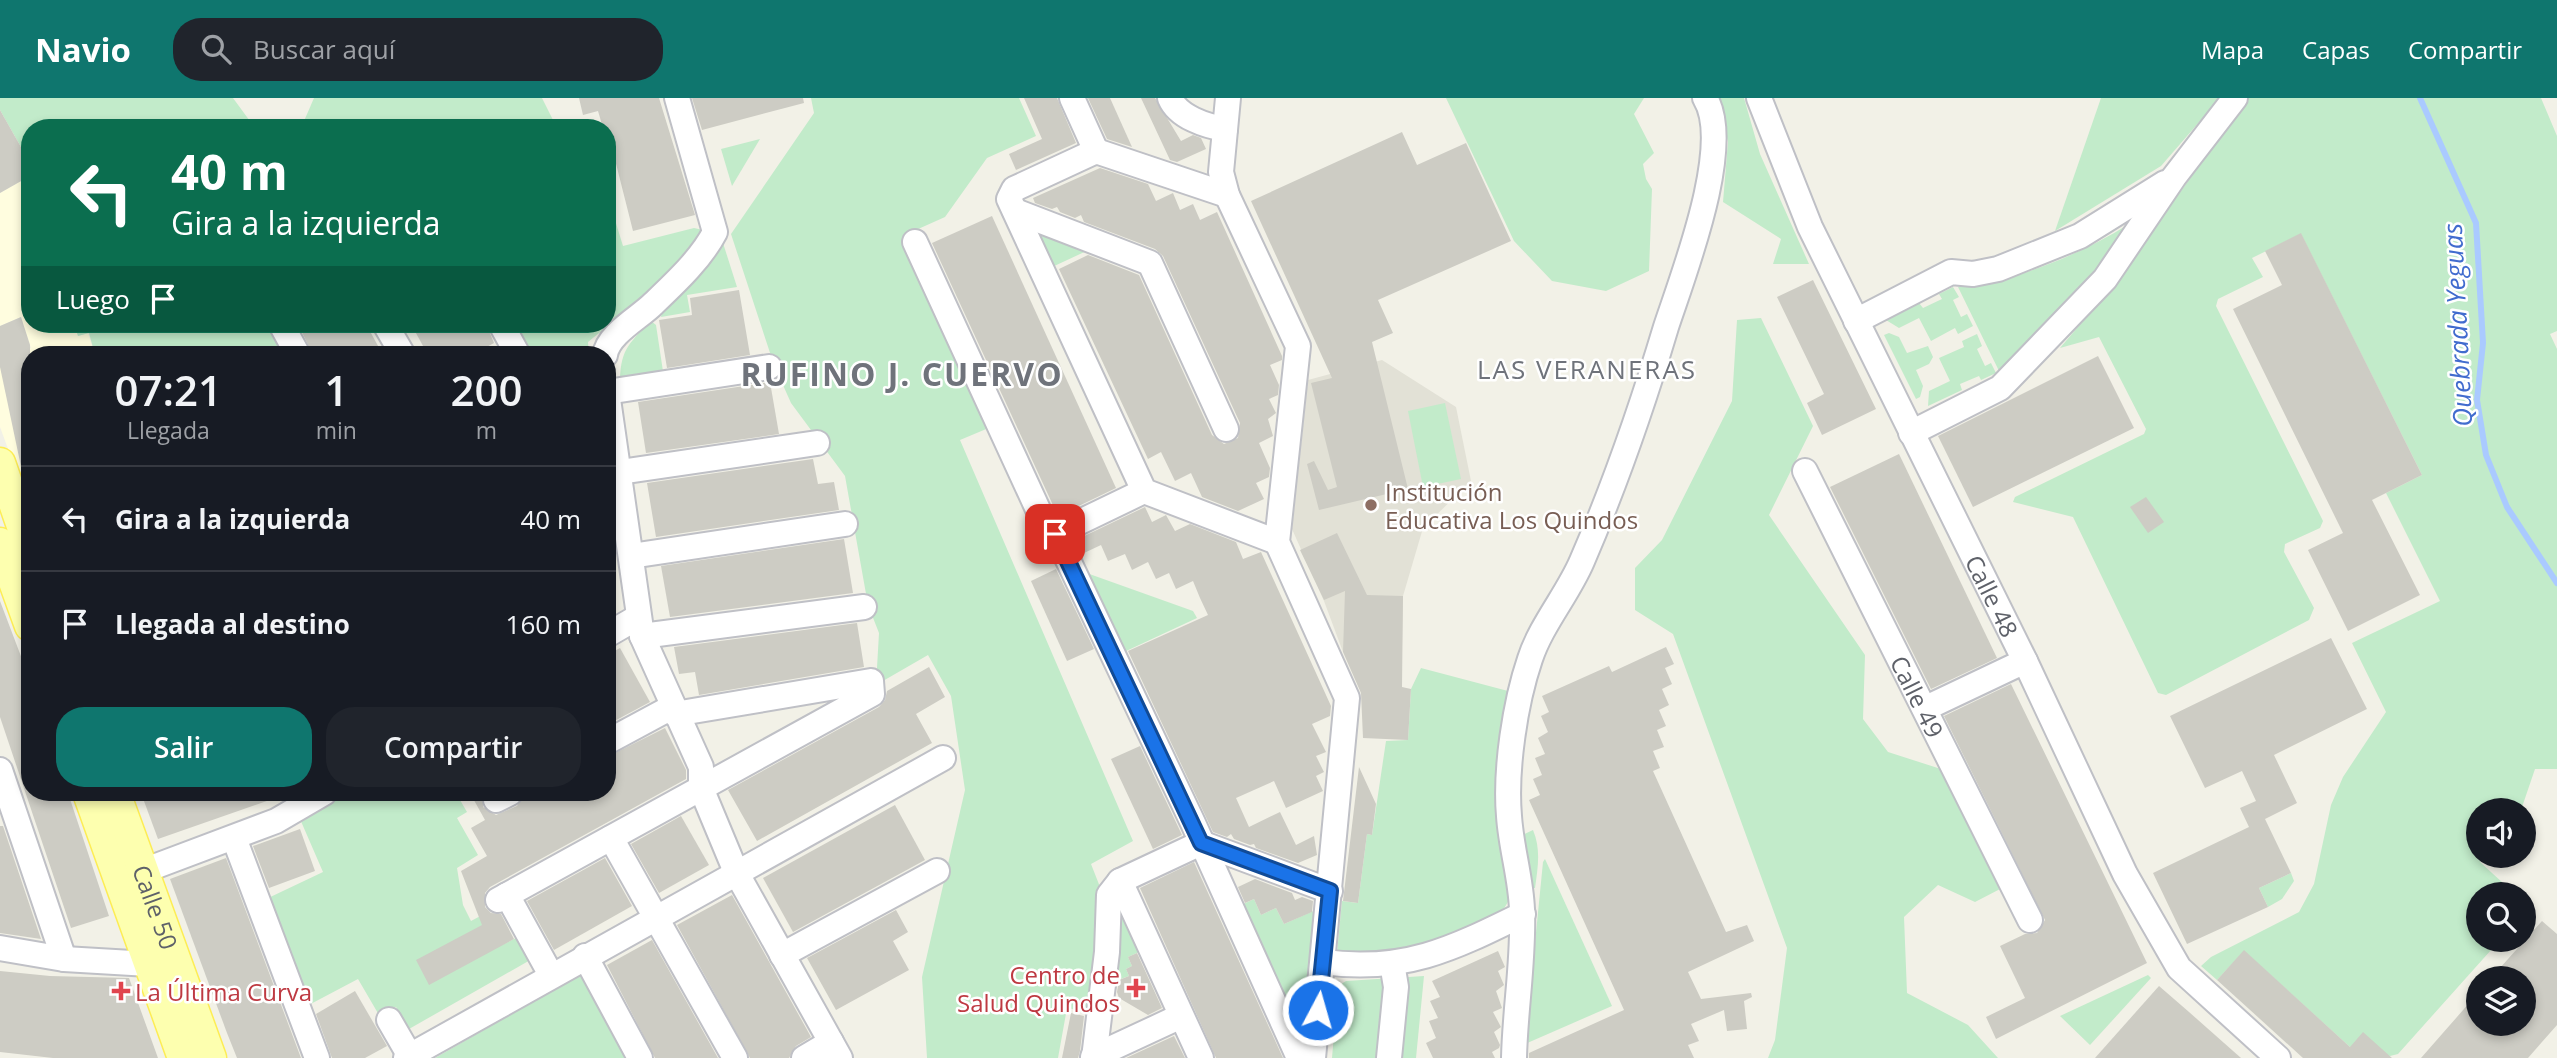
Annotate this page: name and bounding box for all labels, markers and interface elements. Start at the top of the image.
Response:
search box [173,18,663,81]
text: Navio [35,27,131,72]
icon: search [197,30,235,68]
text: Buscar aquí [253,31,395,67]
text: Mapa [2201,33,2264,66]
text: Capas [2302,33,2370,66]
text: Compartir [2408,33,2522,66]
text: 40 m [171,138,288,204]
icon: left [56,147,147,238]
text: Gira a la izquierda [171,201,441,244]
water label: Quebrada Yeguas [2434,222,2480,428]
icon: arrive [144,280,182,318]
text: Luego [56,281,130,317]
district label: LAS VERANERAS [1477,351,1697,387]
district label: RUFINO J. CUERVO [740,352,1064,395]
text: 07:21 [115,361,222,418]
text: 1 [324,361,348,418]
text: 200 [450,361,522,418]
text: Llegada [127,414,210,446]
text: min [316,414,357,446]
text: m [476,414,497,446]
place label: Institución Educativa Los Quindos [1385,475,1638,536]
marker: Institución Educativa Los Quindos [1363,497,1379,513]
icon: left [56,500,94,538]
text: Gira a la izquierda [115,501,350,537]
text: 40 m [520,501,581,537]
pin [1025,504,1085,564]
icon: arrive [1036,515,1074,553]
street label: Calle 48 [1958,549,2027,642]
icon: arrive [56,605,94,643]
text: Llegada al destino [115,606,350,642]
text: 160 m [506,606,581,642]
street label: Calle 49 [1883,650,1952,743]
button: Salir [56,707,312,787]
button: Compartir [326,707,581,787]
map controls [2466,798,2536,1036]
button: sound [2466,798,2536,868]
street label: Calle 50 [126,860,187,954]
button: search [2466,882,2536,952]
place label: Centro de Salud Quindos [957,958,1120,1019]
button: layers [2466,966,2536,1036]
position arrow [1281,973,1355,1047]
place label: La Última Curva [135,975,312,1008]
marker: Centro de Salud Quindos [1126,978,1146,998]
marker: La Última Curva [113,983,129,999]

